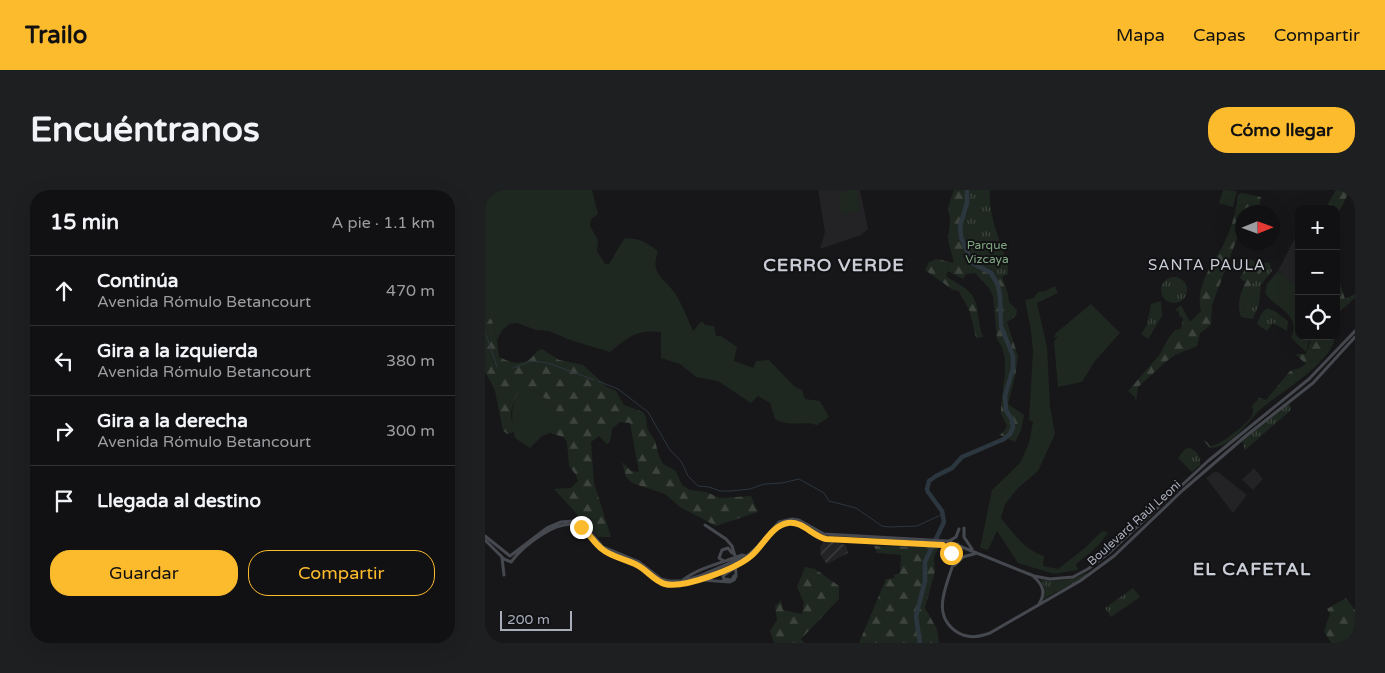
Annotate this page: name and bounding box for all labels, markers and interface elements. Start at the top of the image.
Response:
text: Trailo [25,21,87,50]
text: Mapa [1116,24,1165,46]
text: Capas [1193,24,1246,46]
text: Compartir [1274,24,1360,46]
button: Cómo llegar [1208,107,1355,153]
text: Encuéntranos [30,109,260,151]
north arrow [1235,205,1280,250]
map controls [1295,205,1340,340]
button: + [1295,205,1340,250]
text: 15 min [50,210,119,235]
text: A pie · 1.1 km [331,213,435,233]
park label: Parque Vizcaya [965,238,1009,266]
button: − [1295,250,1340,295]
district label: CERRO VERDE [763,254,905,276]
district label: SANTA PAULA [1148,256,1266,274]
text: Continúa [97,270,179,292]
icon: ahead [50,277,78,305]
text: 470 m [386,281,435,301]
text: Avenida Rómulo Betancourt [97,292,311,312]
button: locate [1295,295,1340,340]
text: Gira a la izquierda [97,340,258,362]
icon: left [50,347,78,375]
text: 380 m [386,351,435,371]
text: Avenida Rómulo Betancourt [97,362,311,382]
text: Gira a la derecha [97,410,248,432]
icon: right [50,417,78,445]
text: 300 m [386,421,435,441]
text: Avenida Rómulo Betancourt [97,432,311,452]
street label: Boulevard Raúl Leoni [1084,477,1184,569]
icon: arrive [50,487,78,515]
text: Llegada al destino [97,490,261,512]
route end [570,516,593,539]
route start [940,542,963,565]
button: Guardar [50,550,238,596]
button: Compartir [248,550,435,596]
district label: EL CAFETAL [1193,558,1311,580]
scale bar [500,608,573,631]
text: 200 m [507,611,550,628]

